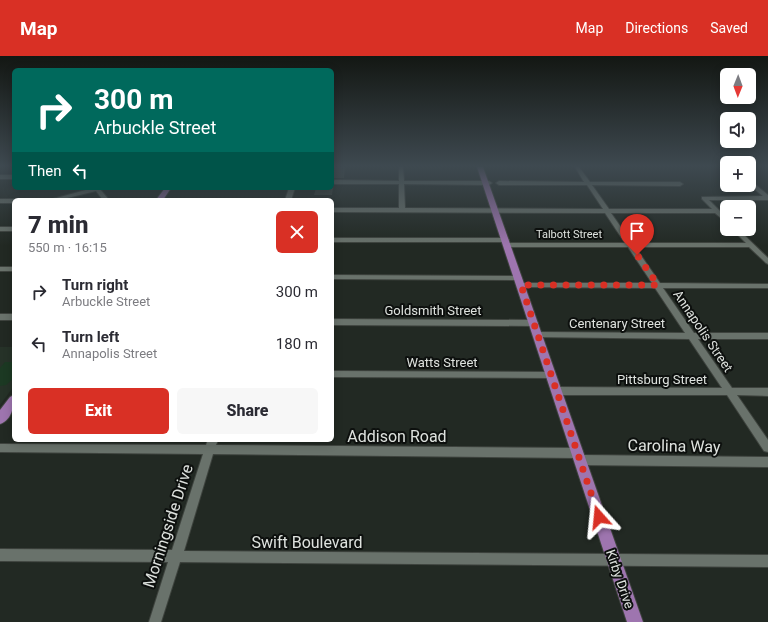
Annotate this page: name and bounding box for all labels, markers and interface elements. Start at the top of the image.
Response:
text: Map [20,17,58,40]
text: Map [576,20,603,36]
text: Directions [625,20,688,36]
text: Saved [710,20,748,36]
north arrow [720,68,756,104]
map controls [720,68,756,236]
text: 300 m [94,83,173,116]
icon: right [28,84,80,136]
button: sound [720,112,756,148]
text: Arbuckle Street [94,117,216,138]
button: + [720,156,756,192]
icon: left [69,160,91,182]
text: Then [28,162,61,180]
button: − [720,200,756,236]
text: 7 min [28,211,89,239]
button: close [276,211,318,253]
pin [620,214,654,255]
icon: arrive [626,220,648,242]
street label: Talbott Street [536,228,602,241]
text: 550 m · 16:15 [28,240,107,255]
text: Turn right [62,276,128,294]
icon: right [28,281,50,303]
text: 300 m [276,283,318,301]
street label: Annapolis Street [670,287,736,375]
text: Arbuckle Street [62,294,150,309]
street label: Goldsmith Street [385,303,481,318]
street label: Centenary Street [569,316,665,331]
text: Turn left [62,328,119,346]
icon: left [28,333,50,355]
text: 180 m [276,335,318,353]
text: Annapolis Street [62,346,157,361]
street label: Watts Street [406,355,478,370]
street label: Pittsburg Street [617,372,707,387]
button: Exit [28,388,169,434]
button: Share [177,388,318,434]
street label: Addison Road [347,427,447,446]
street label: Carolina Way [627,436,721,456]
street label: Morningside Drive [139,462,197,590]
position arrow [578,496,620,538]
street label: Swift Boulevard [252,533,363,552]
street label: Kirby Drive [603,547,637,611]

